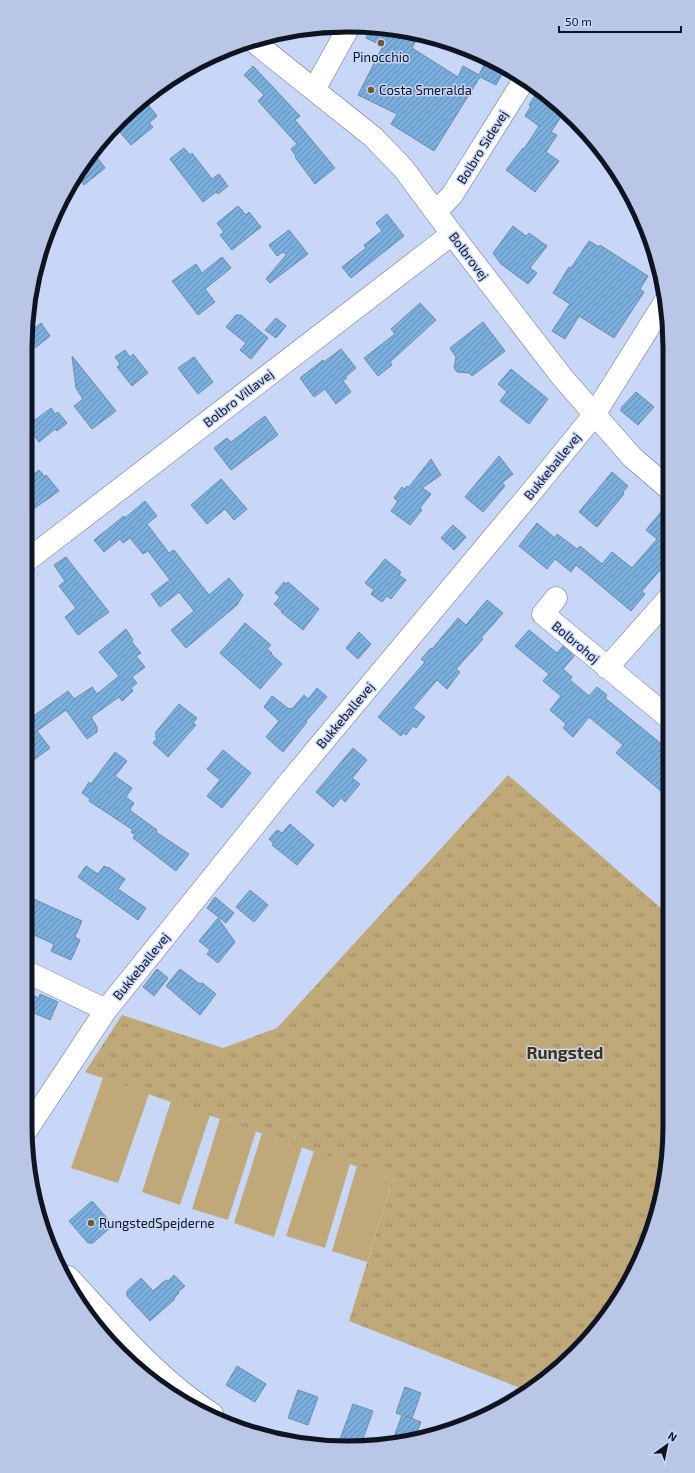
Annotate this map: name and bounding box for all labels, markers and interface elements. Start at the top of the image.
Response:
scale bar [559,8,681,34]
text: 50 m [565,14,592,28]
marker: Pinocchio [376,38,386,48]
place label: Pinocchio [353,49,409,65]
place label: Costa Smeralda [379,82,472,98]
marker: Costa Smeralda [366,85,376,95]
street label: Bolbro Sidevej [453,107,511,187]
street label: Bolbrovej [446,229,492,283]
street label: Bolbro Villavej [200,366,276,430]
street label: Bukkeballevej [520,429,584,503]
street label: Bolbrohøj [549,617,603,667]
street label: Bukkeballevej [313,679,377,751]
street label: Bukkeballevej [109,929,173,1003]
district label: Rungsted [527,1042,603,1062]
place label: RungstedSpejderne [99,1215,214,1231]
marker: RungstedSpejderne [86,1218,96,1228]
north arrow [647,1425,687,1465]
text: N [666,1429,680,1444]

